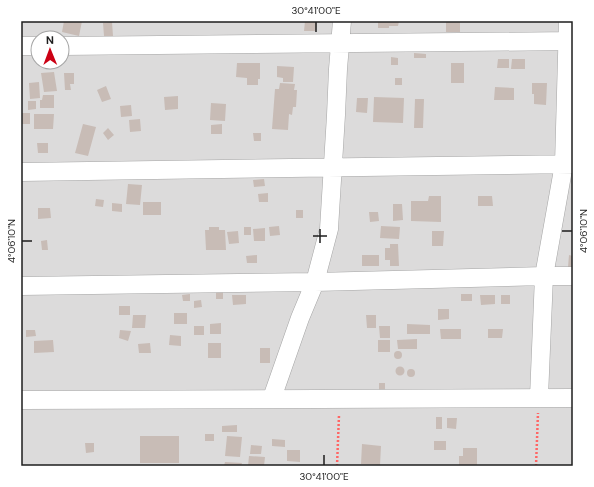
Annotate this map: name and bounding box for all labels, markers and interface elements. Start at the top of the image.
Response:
text: 30°41'00"E [291,4,341,17]
north arrow [30,30,70,70]
text: N [46,33,54,47]
text: 4°06'10"N [577,209,590,253]
text: 4°06'10"N [5,219,18,263]
text: 30°41'00"E [299,470,349,483]

